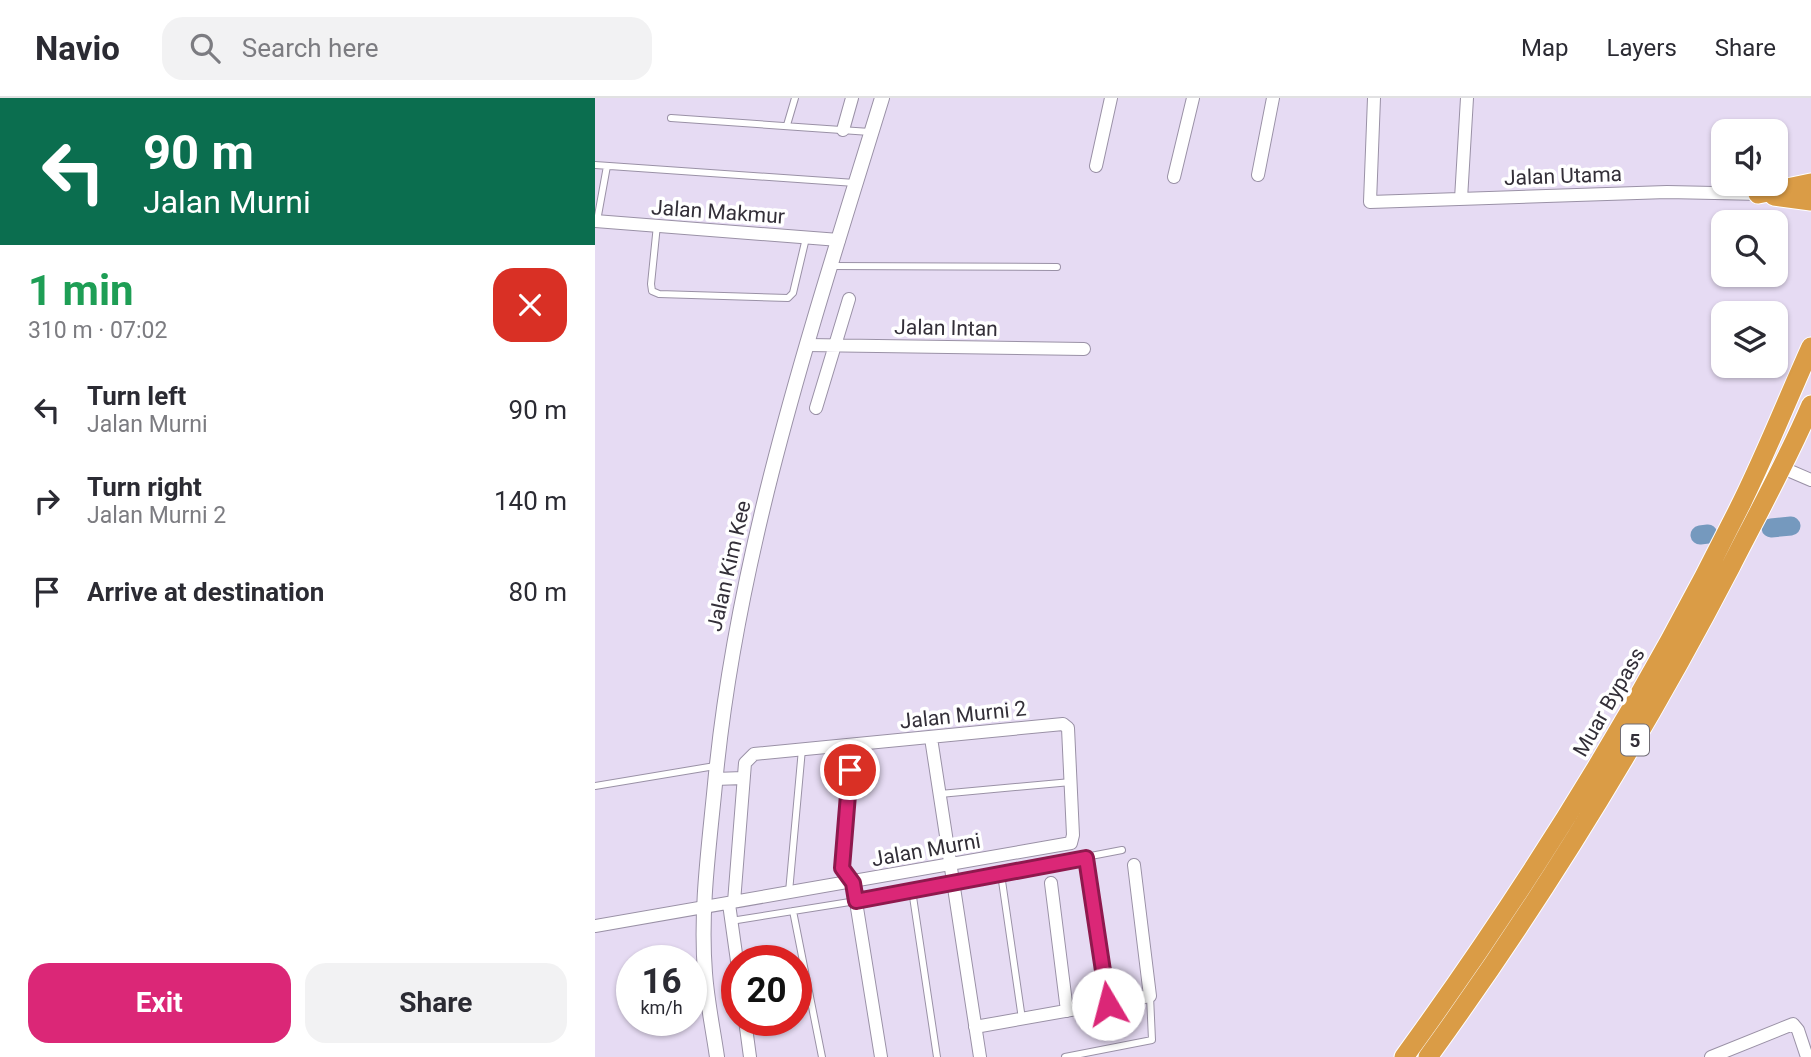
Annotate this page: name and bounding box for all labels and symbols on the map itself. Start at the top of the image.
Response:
street label: Jalan Utama [1504,162,1622,190]
street label: Jalan Makmur [650,195,786,229]
street label: Jalan Intan [894,315,998,341]
street label: Jalan Kim Kee [702,498,756,634]
street label: Muar Bypass [1568,643,1650,761]
street label: Jalan Murni 2 [899,696,1028,734]
road number: 5 [1621,724,1649,755]
pin [820,740,880,800]
street label: Jalan Murni [870,829,982,871]
speed limit sign: 20 [721,945,812,1036]
position arrow [1071,967,1145,1041]

